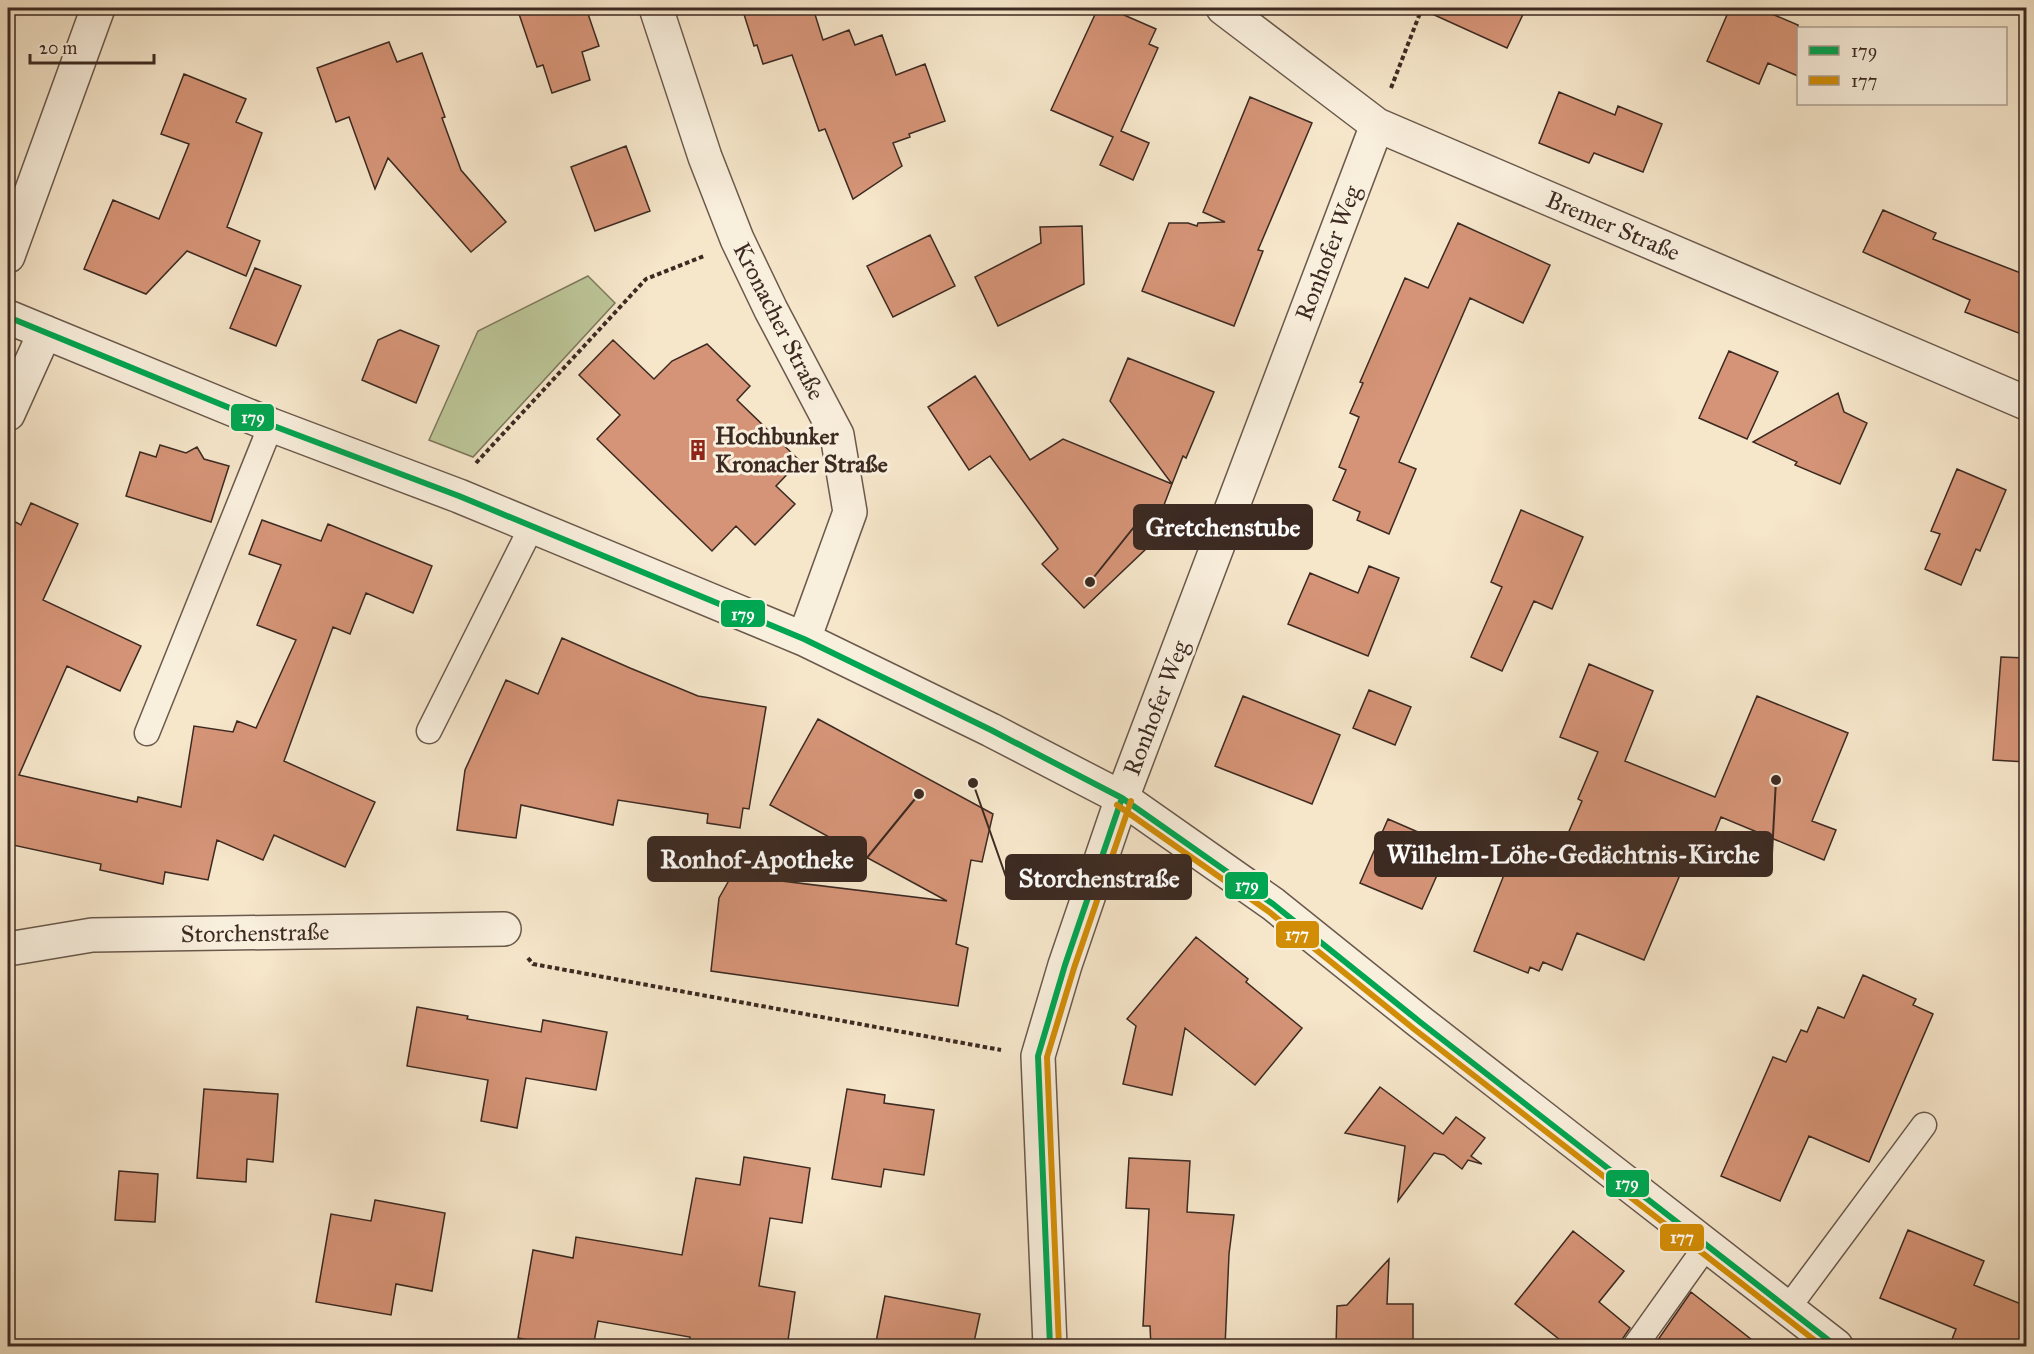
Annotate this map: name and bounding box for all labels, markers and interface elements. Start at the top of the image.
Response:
scale bar [30,27,154,65]
legend [1797,27,2007,105]
text: 20 m [39,37,77,59]
text: 179 [1851,40,1877,62]
text: 177 [1851,70,1877,92]
street label: Ronhofer Weg [1288,180,1368,325]
street label: Bremer Straße [1541,184,1685,268]
street label: Kronacher Straße [726,237,832,405]
line badge: 179 [230,403,275,432]
text: 179 [241,408,265,428]
place label: Hochbunker Kronacher Straße [715,421,888,479]
building icon: Hochbunker Kronacher Straße [686,438,710,462]
callout: Gretchenstube [1134,505,1312,549]
text: Gretchenstube [1146,511,1301,543]
line badge: 179 [720,599,766,628]
text: 179 [731,605,755,625]
street label: Ronhofer Weg [1116,635,1196,780]
callout: Wilhelm-Löhe-Gedächtnis-Kirche [1375,832,1772,876]
callout: Ronhof-Apotheke [648,837,866,881]
text: Wilhelm-Löhe-Gedächtnis-Kirche [1386,838,1760,870]
text: Ronhof-Apotheke [660,843,854,875]
callout: Storchenstraße [1006,855,1191,899]
text: Storchenstraße [1019,862,1180,894]
line badge: 179 [1224,871,1269,900]
text: 179 [1235,876,1259,896]
street label: Storchenstraße [180,917,330,949]
line badge: 177 [1275,920,1320,949]
text: 177 [1285,925,1309,944]
line badge: 179 [1605,1169,1650,1198]
text: 179 [1615,1174,1639,1194]
line badge: 177 [1659,1223,1705,1252]
text: 177 [1670,1228,1694,1247]

